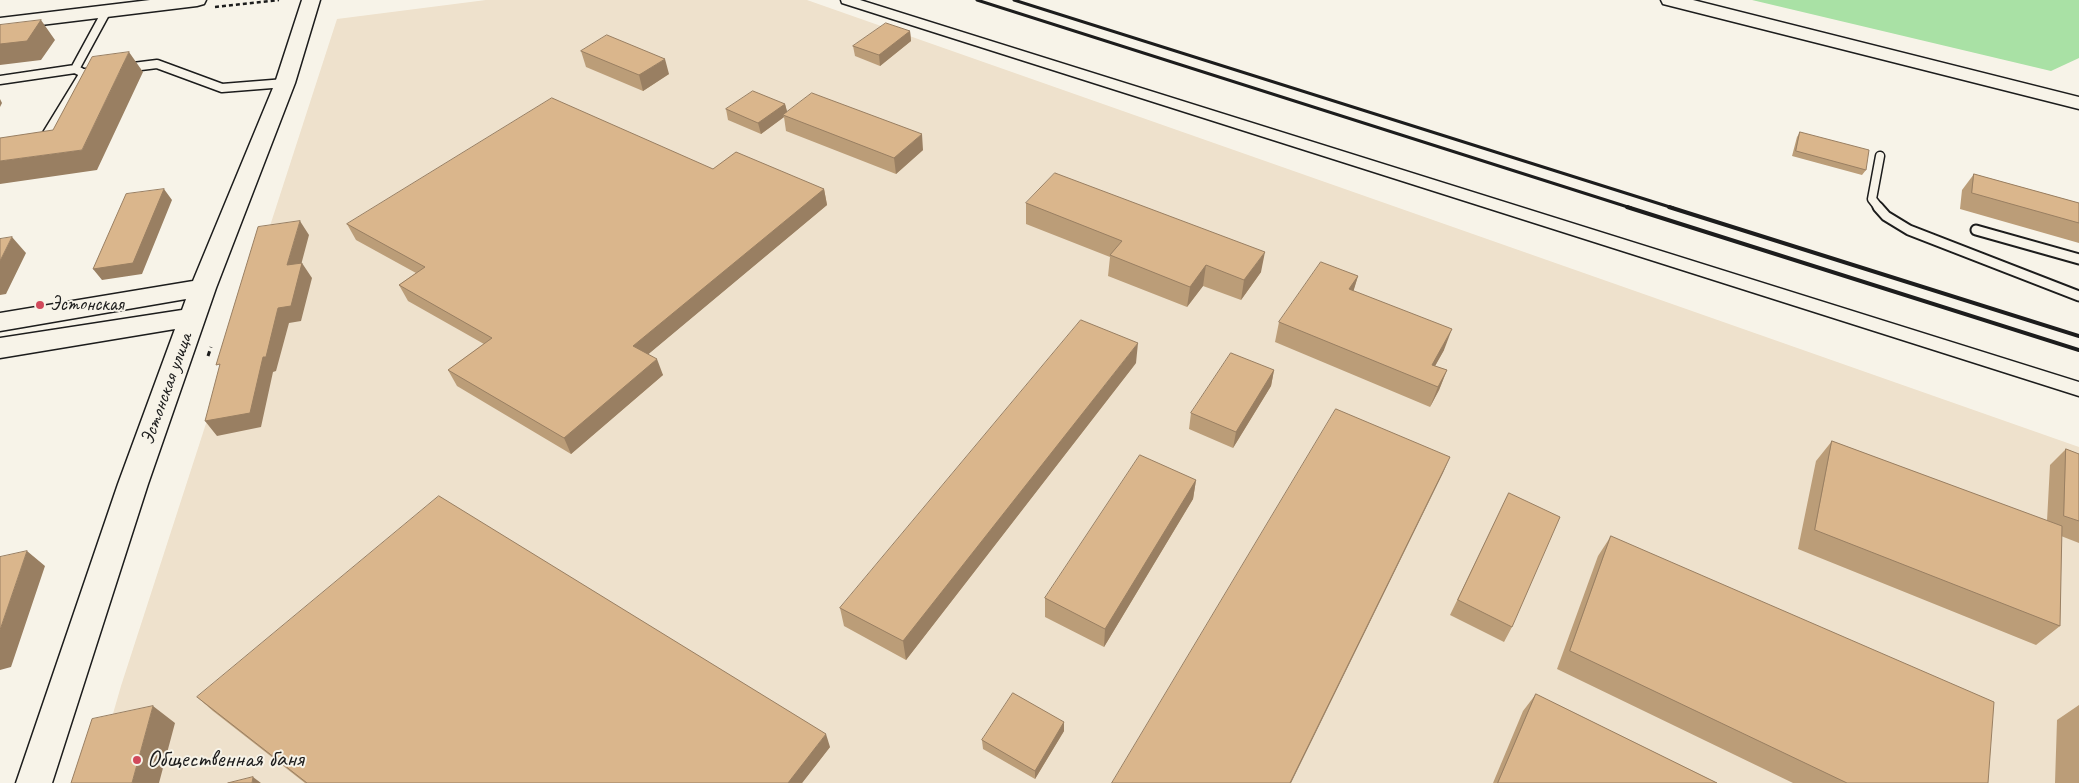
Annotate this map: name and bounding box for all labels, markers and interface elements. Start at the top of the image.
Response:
place label: Эстонская [50,293,124,317]
marker: Эстонская [34,299,46,311]
street label: Эстонская улица [136,330,198,448]
place label: Общественная баня [147,746,303,774]
marker: Общественная баня [131,754,143,766]

